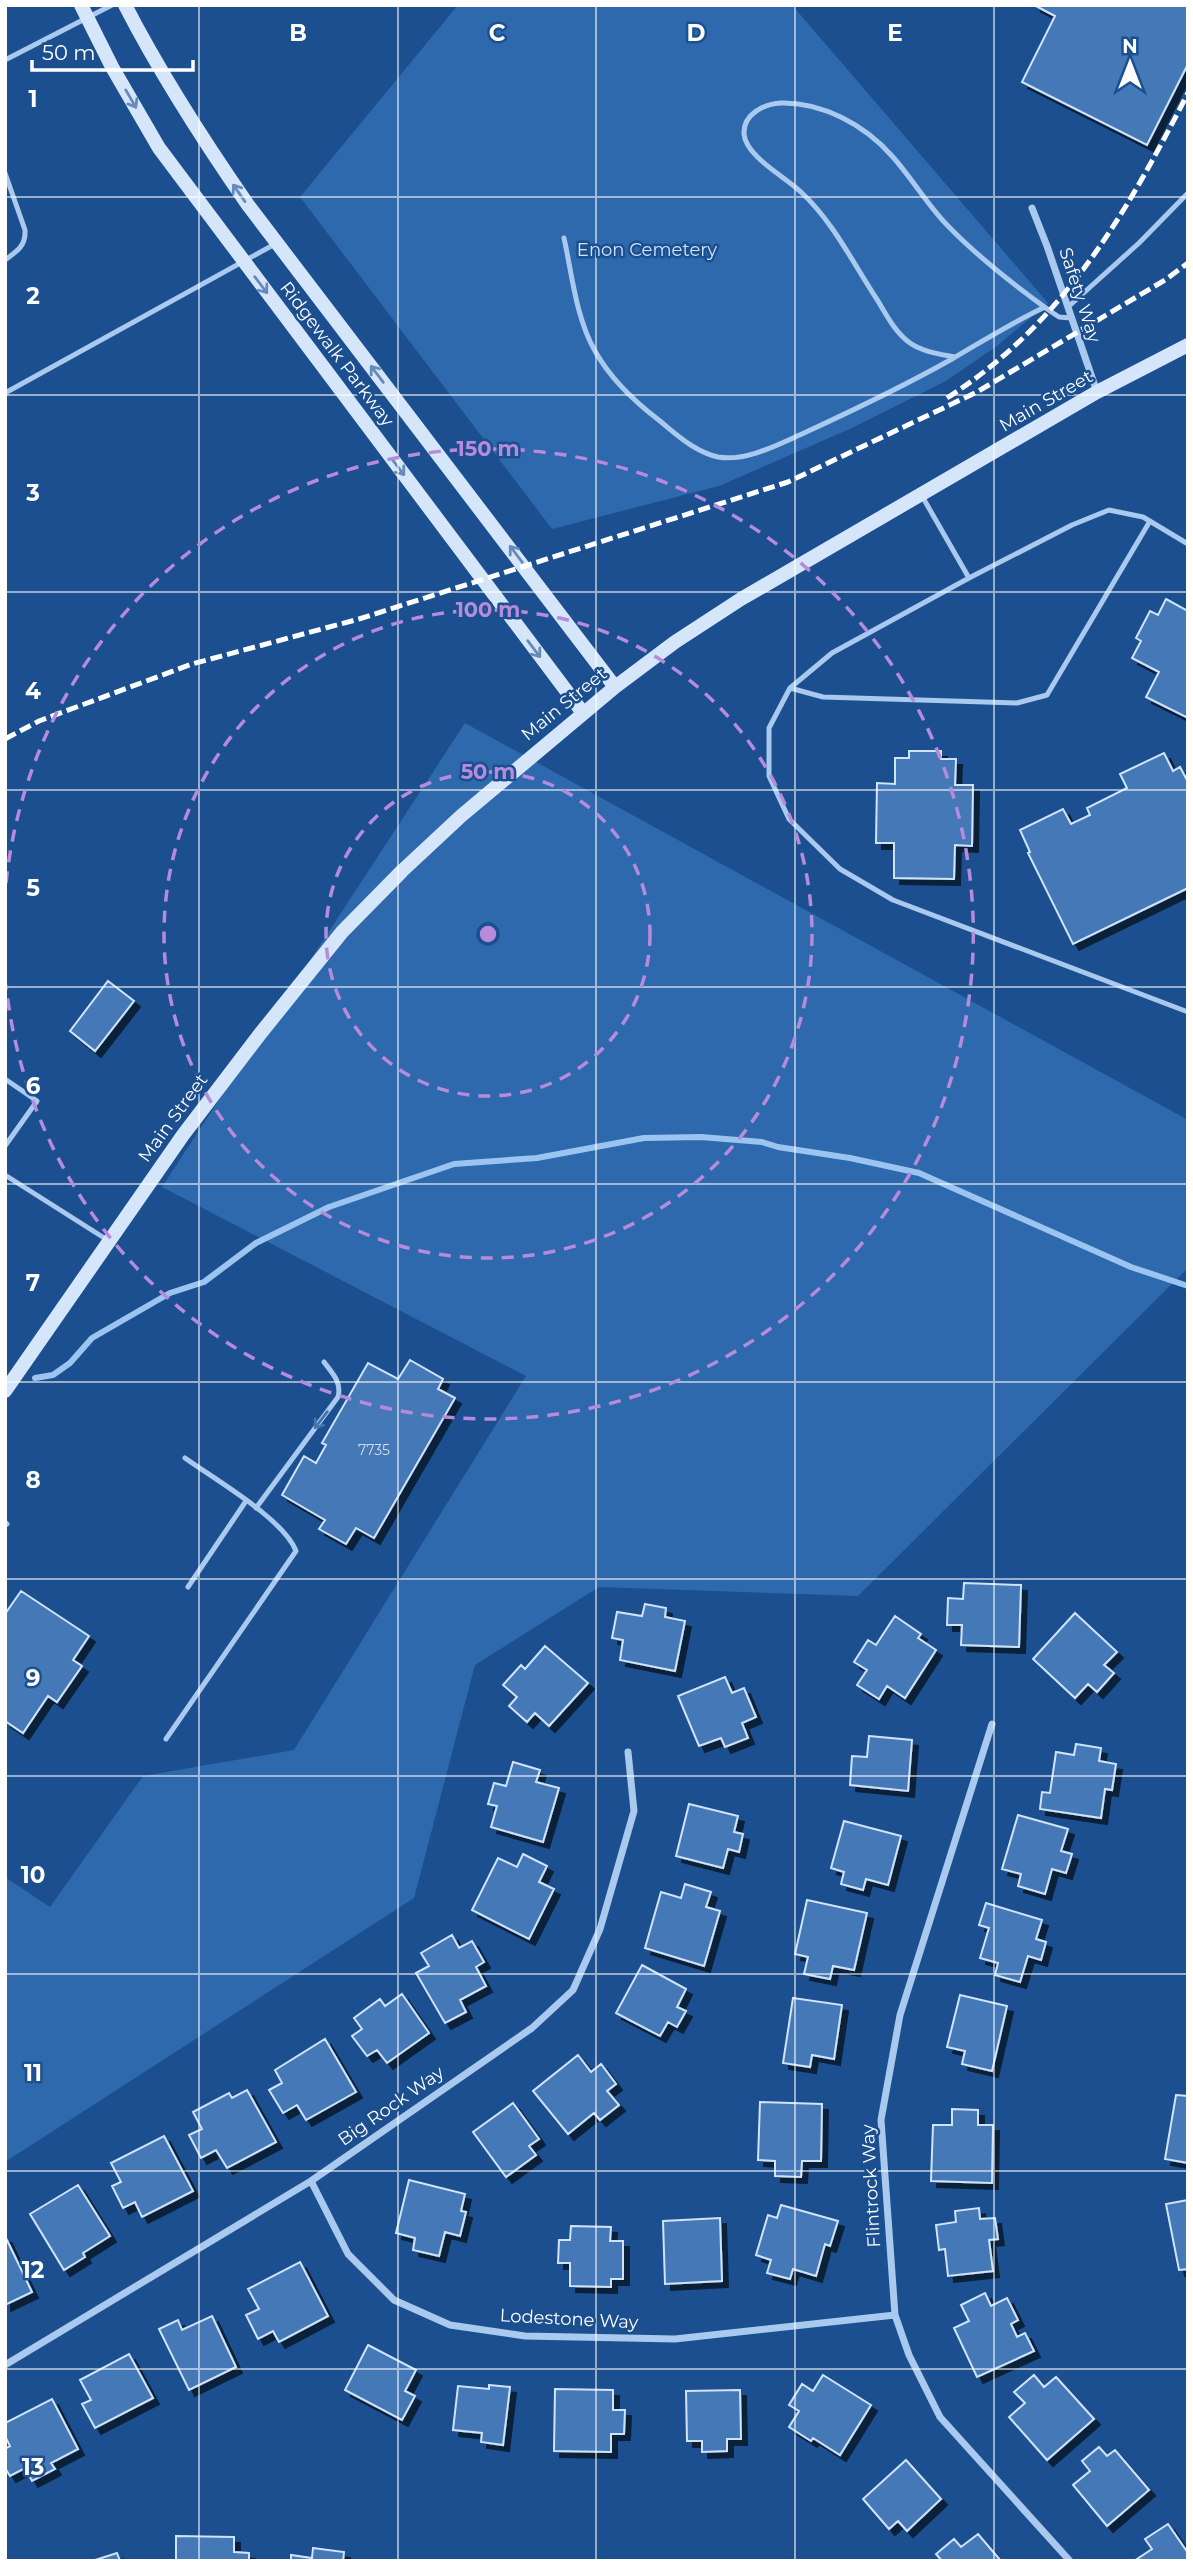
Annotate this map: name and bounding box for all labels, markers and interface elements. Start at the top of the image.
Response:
text: B [289,19,307,47]
text: C [489,19,506,47]
text: D [687,19,706,47]
text: E [887,19,903,47]
scale bar [32,28,192,72]
north arrow [1095,28,1165,98]
text: N [1122,35,1138,58]
text: 50 m [42,40,96,65]
text: 1 [28,85,38,113]
one-way arrow [124,89,138,109]
one-way arrow [232,184,246,203]
park label: Enon Cemetery [577,239,717,261]
street label: Safety Way [1054,245,1106,346]
one-way arrow [254,275,269,294]
street label: Ridgewalk Parkway [275,277,399,431]
text: 2 [26,282,40,310]
one-way arrow [370,365,385,383]
street label: Main Street [995,365,1097,437]
text: 150 m [457,436,519,461]
one-way arrow [390,458,405,476]
text: 3 [25,479,40,507]
one-way arrow [508,545,523,564]
text: 100 m [456,597,520,622]
one-way arrow [527,639,542,658]
street label: Main Street [517,663,611,745]
text: 4 [25,677,41,705]
text: 50 m [461,759,515,784]
text: 5 [26,874,40,902]
centre of rings [476,922,500,946]
street label: Main Street [134,1069,212,1167]
text: 6 [26,1072,41,1100]
text: 7 [26,1269,40,1297]
one-way arrow [314,1410,329,1428]
house number: 7735 [358,1441,390,1459]
text: 8 [25,1466,41,1494]
text: 9 [26,1664,40,1692]
text: 10 [21,1861,45,1889]
text: 11 [24,2059,42,2087]
street label: Big Rock Way [334,2061,448,2151]
street label: Flintrock Way [857,2124,885,2248]
text: 12 [22,2256,44,2284]
street label: Lodestone Way [499,2304,639,2334]
text: 13 [22,2453,44,2481]

